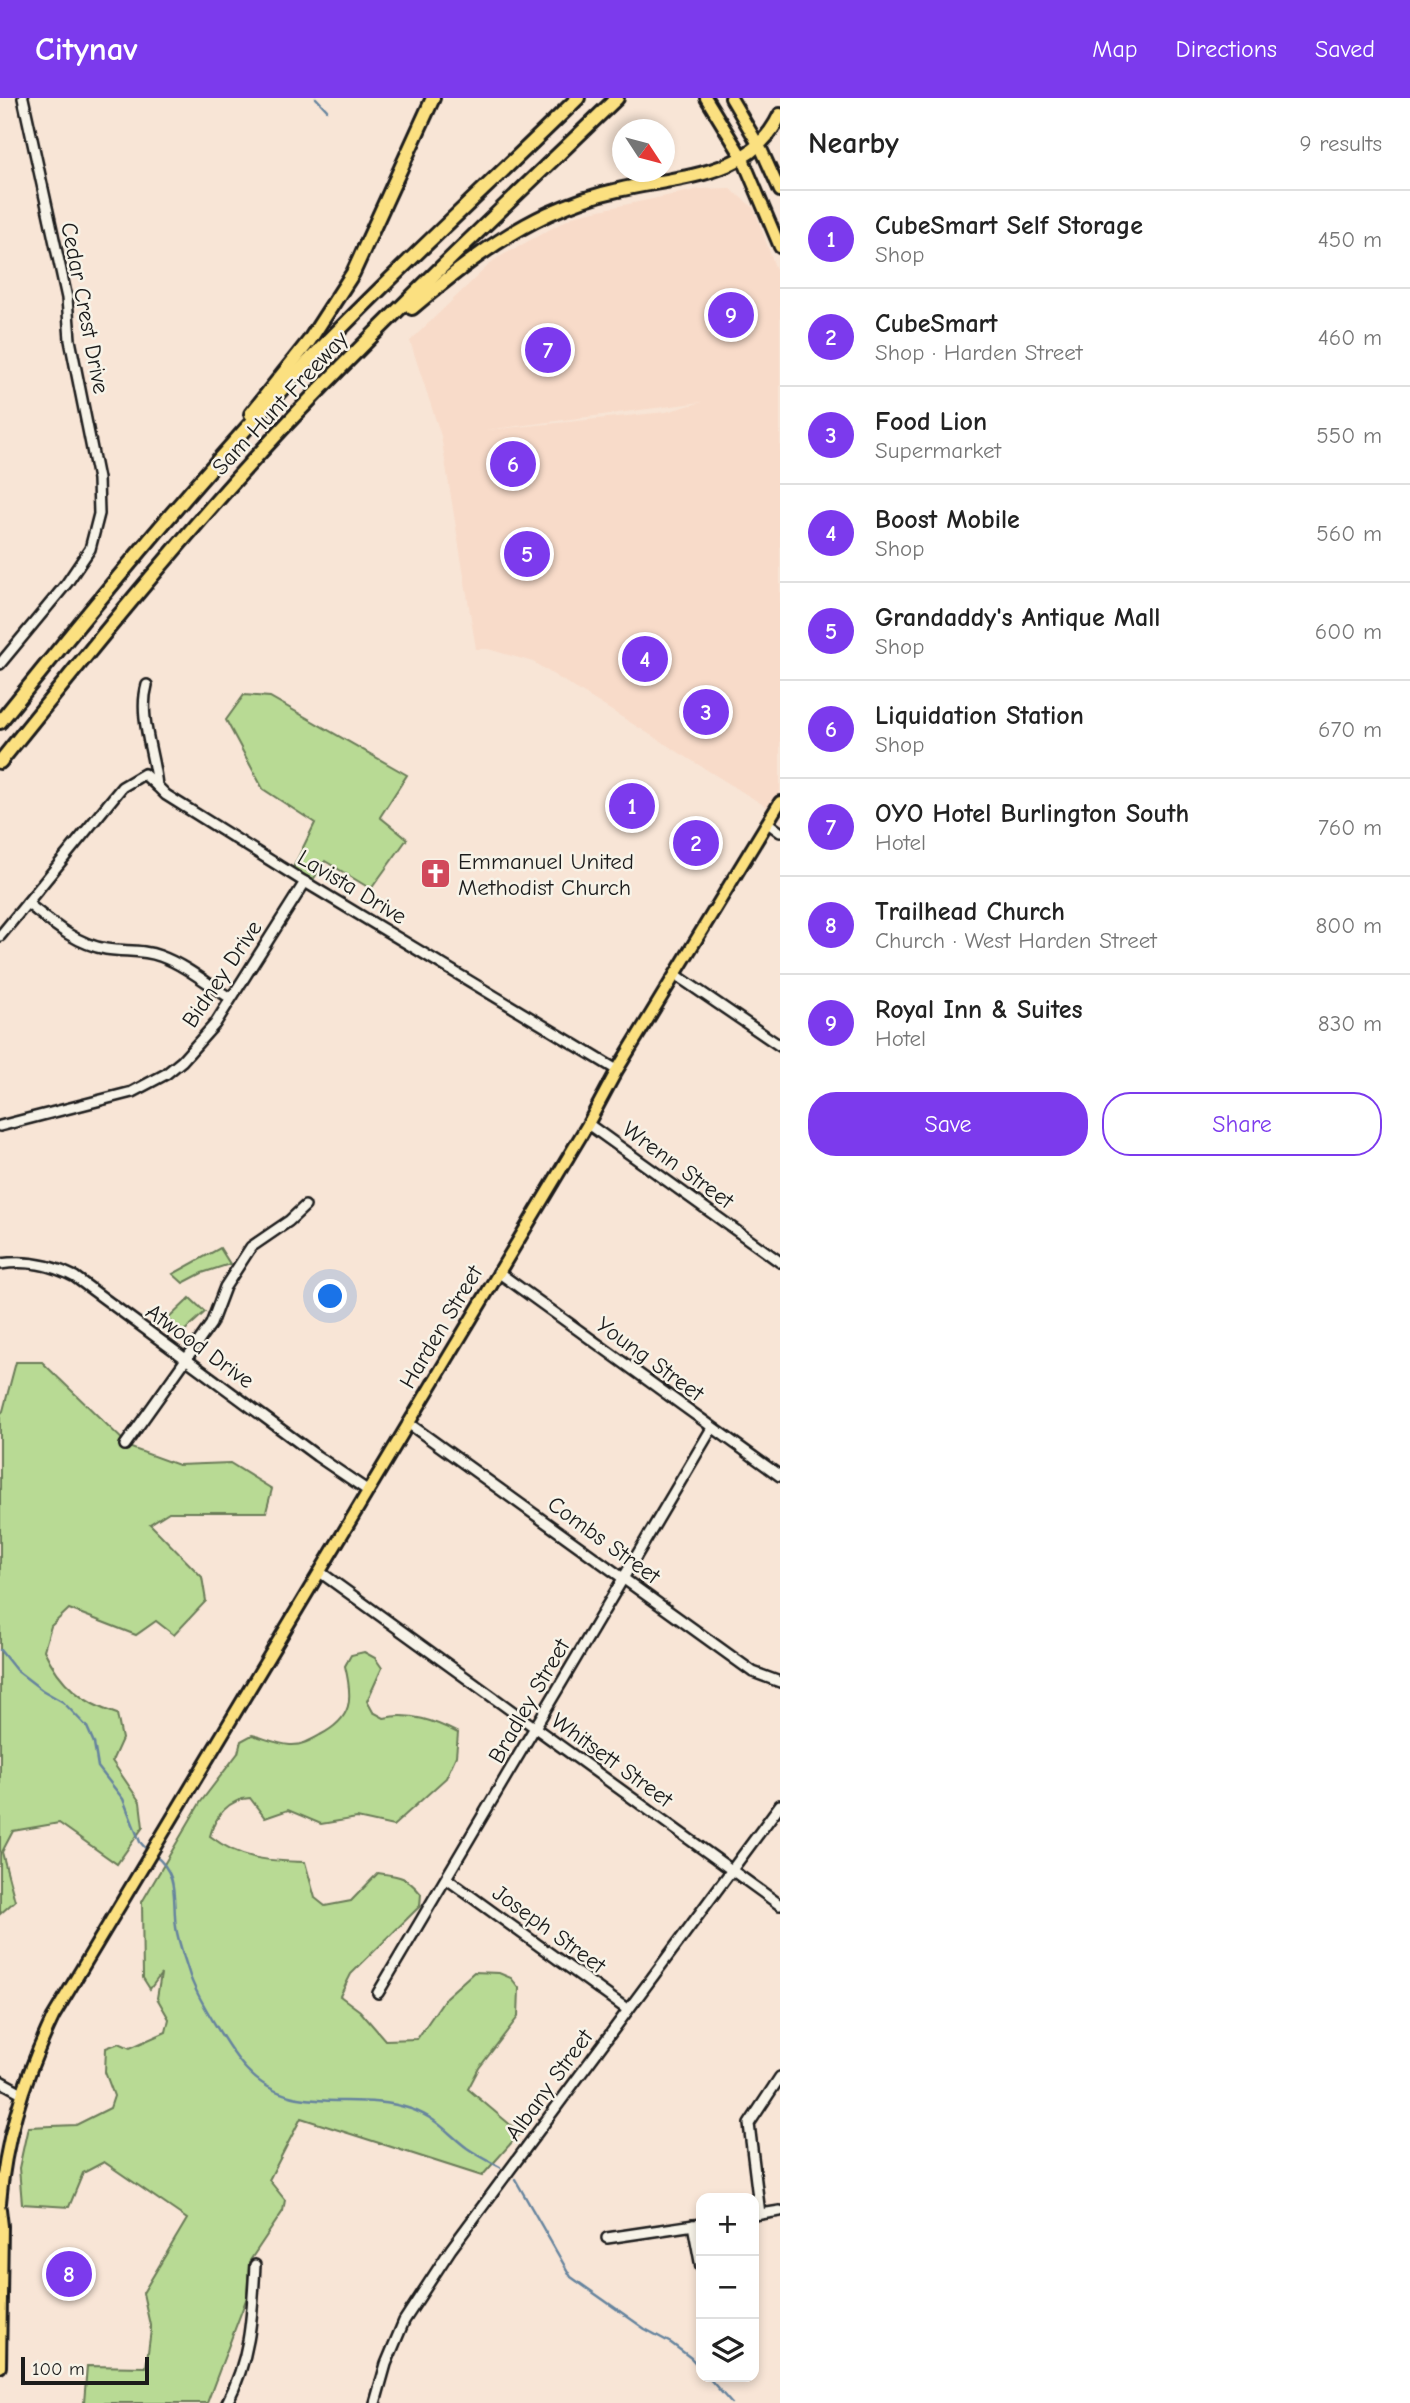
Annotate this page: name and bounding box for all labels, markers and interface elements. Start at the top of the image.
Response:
text: Citynav [35,30,138,68]
text: Map [1092,35,1138,63]
text: Directions [1176,35,1277,63]
text: Saved [1315,35,1375,63]
north arrow [612,119,675,182]
text: Nearby [808,126,899,161]
text: 9 results [1299,130,1382,157]
text: CubeSmart Self Storage [875,211,1143,241]
street label: Cedar Crest Drive [55,220,115,396]
text: 1 [826,226,836,253]
text: 450 m [1318,226,1382,253]
text: Shop [875,241,924,268]
pin: 9 [708,289,754,341]
text: CubeSmart [875,309,998,339]
pin: 7 [525,324,571,376]
text: 2 [825,324,837,351]
text: 460 m [1318,324,1382,351]
street label: Sam Hunt Freeway [206,325,354,481]
text: Shop · Harden Street [875,339,1082,366]
text: Food Lion [875,407,987,437]
text: 3 [825,422,837,449]
text: 550 m [1316,422,1382,449]
text: Supermarket [875,437,1001,464]
pin: 6 [490,438,536,490]
text: Boost Mobile [875,505,1020,535]
text: 4 [826,520,836,547]
text: 560 m [1316,520,1382,547]
pin: 5 [504,528,550,580]
text: Shop [875,535,924,562]
text: Grandaddy's Antique Mall [875,603,1160,633]
text: 5 [825,618,837,645]
text: 600 m [1315,618,1382,645]
pin: 4 [622,633,668,685]
text: Shop [875,633,924,660]
pin: 3 [683,686,729,738]
text: Liquidation Station [875,701,1084,731]
text: 6 [825,716,837,743]
text: 670 m [1318,716,1382,743]
text: Shop [875,731,924,758]
pin: 1 [609,780,655,832]
text: OYO Hotel Burlington South [875,799,1189,829]
text: 7 [826,814,836,841]
text: 760 m [1318,814,1382,841]
pin: 2 [673,817,719,869]
text: Hotel [875,829,926,856]
street label: Lavista Drive [293,844,411,930]
place label: Emmanuel United Methodist Church [458,848,634,901]
church icon: Emmanuel United Methodist Church [418,857,452,891]
text: Trailhead Church [875,897,1065,927]
text: 8 [825,912,837,939]
text: 800 m [1315,912,1382,939]
street label: Bidney Drive [176,915,268,1033]
text: Church · West Harden Street [875,927,1157,954]
text: Royal Inn & Suites [875,995,1083,1025]
text: 9 [825,1010,837,1037]
text: 830 m [1318,1010,1382,1037]
text: Hotel [875,1025,926,1052]
button: Save [808,1092,1088,1156]
button: Share [1102,1092,1382,1156]
street label: Wrenn Street [617,1116,740,1215]
street label: Harden Street [394,1259,489,1393]
your location [313,1279,347,1313]
street label: Atwood Drive [141,1298,259,1394]
street label: Young Street [591,1311,710,1408]
street label: Combs Street [543,1490,667,1591]
street label: Bradley Street [483,1633,576,1768]
street label: Whitsett Street [546,1707,679,1814]
street label: Joseph Street [487,1879,612,1980]
street label: Albany Street [500,2023,599,2146]
map controls [696,2193,759,2382]
button: + [696,2193,759,2256]
pin: 8 [46,2248,92,2300]
button: − [696,2256,759,2319]
button: layers [696,2319,759,2382]
scale bar [21,2354,149,2386]
text: 100 m [32,2358,85,2380]

